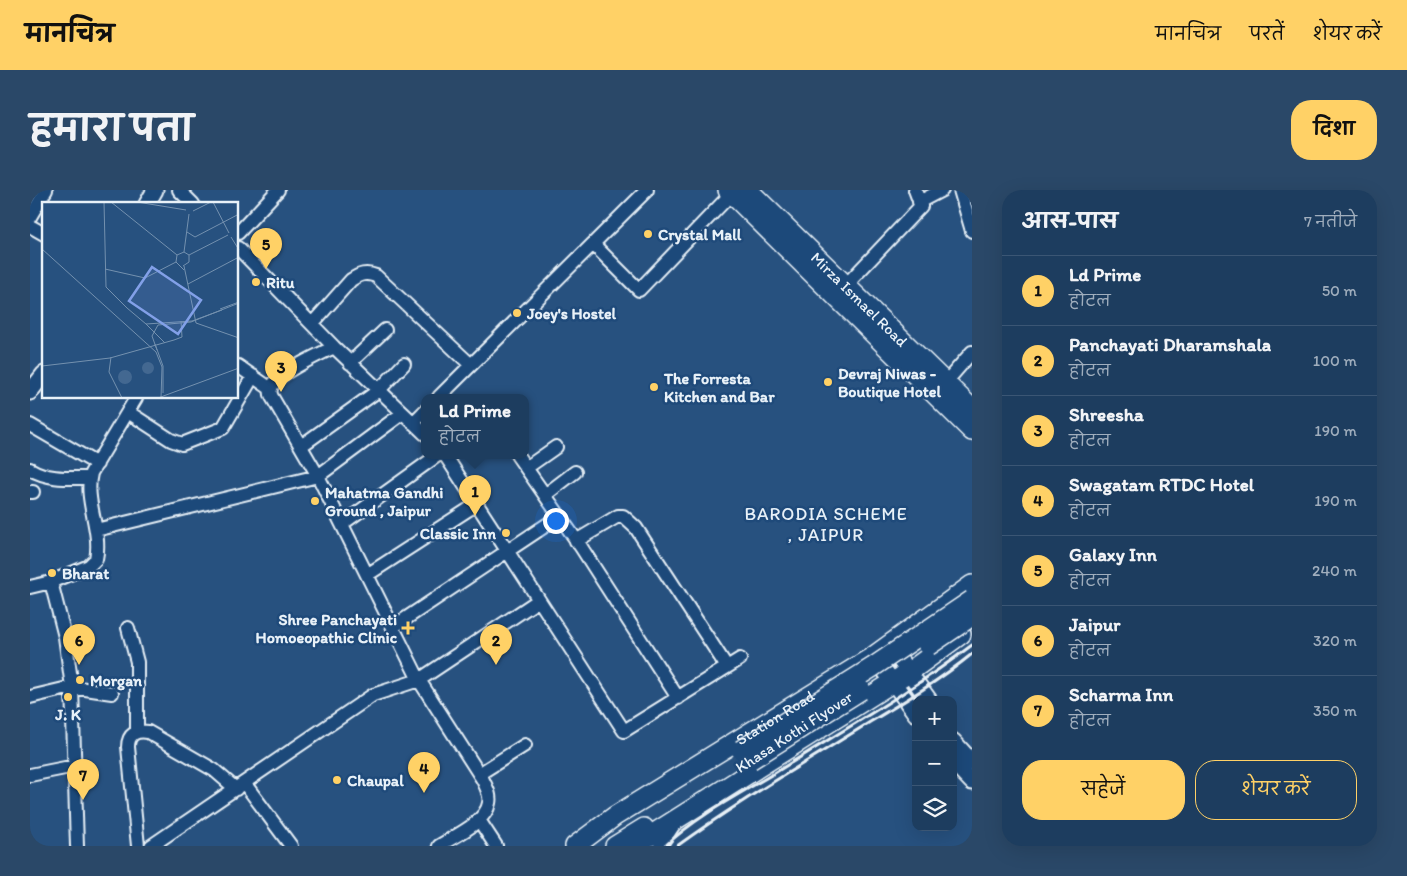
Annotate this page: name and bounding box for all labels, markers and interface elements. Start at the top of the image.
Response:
text: मानचित्र [25,19,114,48]
text: मानचित्र [1155,23,1221,45]
text: परतें [1249,23,1285,45]
text: शेयर करें [1313,23,1382,45]
button: दिशा [1291,100,1377,160]
text: हमारा पता [30,107,193,149]
inset map [42,202,239,399]
text: आस-पास [1022,208,1118,233]
text: 7 नतीजे [1304,212,1357,231]
place label: Crystal Mall [658,225,742,245]
pin: 5 [250,228,282,269]
marker: Crystal Mall [642,228,654,240]
street label: Mirza Ismael Road [807,248,912,351]
text: Ld Prime [1069,263,1141,286]
place label: Ritu [266,273,295,292]
marker: Ritu [250,276,262,288]
text: 1 [1034,281,1042,300]
text: 50 m [1322,281,1357,300]
text: होटल [1069,291,1111,310]
place label: Joey's Hostel [526,304,617,324]
marker: Joey's Hostel [511,307,523,319]
text: Panchayati Dharamshala [1069,333,1271,356]
pin: 3 [265,351,297,392]
text: 2 [1034,351,1042,370]
text: 100 m [1313,351,1357,370]
text: होटल [1069,361,1111,380]
place label: Devraj Niwas - Boutique Hotel [838,364,941,402]
place label: The Forresta Kitchen and Bar [663,369,775,406]
marker: Devraj Niwas - Boutique Hotel [822,376,834,388]
marker: The Forresta Kitchen and Bar [648,381,660,393]
popup [421,394,529,459]
text: Ld Prime [439,399,511,422]
text: Shreesha [1069,403,1144,426]
text: 3 [1034,421,1042,440]
text: 190 m [1314,421,1357,440]
text: होटल [439,427,481,446]
text: होटल [1069,431,1111,450]
text: Swagatam RTDC Hotel [1069,473,1254,496]
pin: 1 [459,475,491,516]
place label: Mahatma Gandhi Ground , Jaipur [325,483,443,521]
text: 4 [1033,491,1043,510]
text: 190 m [1314,491,1357,510]
marker: Mahatma Gandhi Ground , Jaipur [309,495,321,507]
text: होटल [1069,501,1111,520]
district label: BARODIA SCHEME , JAIPUR [744,503,908,546]
your location [543,508,569,534]
place label: Classic Inn [420,524,497,543]
marker: Classic Inn [500,527,512,539]
text: Galaxy Inn [1069,543,1157,566]
text: 5 [1034,561,1042,580]
text: 240 m [1312,561,1357,580]
place label: Bharat [62,564,109,583]
marker: Bharat [46,567,58,579]
text: होटल [1069,571,1111,590]
place label: Shree Panchayati Homoeopathic Clinic [256,610,398,648]
text: Jaipur [1069,613,1120,636]
marker: Shree Panchayati Homoeopathic Clinic [401,621,415,635]
pin: 6 [63,624,95,665]
pin: 2 [480,624,512,665]
text: 6 [1034,631,1042,650]
text: 320 m [1313,631,1357,650]
text: होटल [1069,641,1111,660]
place label: Morgan [90,671,143,691]
marker: Morgan [74,674,86,686]
text: Scharma Inn [1069,683,1173,706]
street label: Station Road [732,686,818,749]
street label: Khasa Kothi Flyover [732,687,856,777]
marker: J. K [62,691,74,703]
map controls [912,696,957,831]
button: + [912,696,957,741]
text: 7 [1034,701,1042,720]
text: 350 m [1313,701,1357,720]
place label: J. K [54,705,82,724]
text: होटल [1069,711,1111,730]
button: − [912,741,957,786]
pin: 4 [408,752,440,793]
pin: 7 [67,759,99,800]
button: सहेजें [1022,760,1185,820]
button: शेयर करें [1195,760,1357,820]
place label: Chaupal [347,771,404,791]
marker: Chaupal [331,774,343,786]
button: layers [912,786,957,831]

